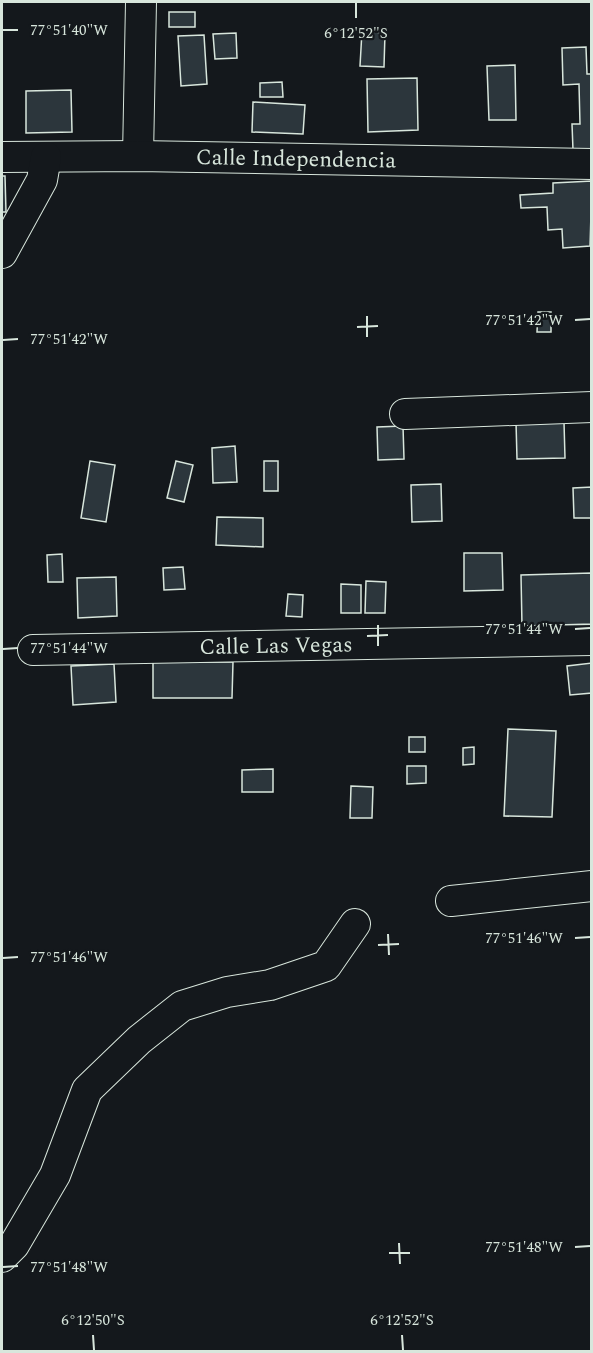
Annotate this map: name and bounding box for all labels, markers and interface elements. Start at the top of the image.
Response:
text: 77°51'40"W [30,19,108,42]
text: 6°12'52"S [324,22,388,45]
street label: Calle Independencia [196,141,397,177]
text: 77°51'42"W [485,309,563,332]
text: 77°51'42"W [30,328,108,351]
text: 77°51'44"W [485,618,563,641]
street label: Calle Las Vegas [199,628,353,664]
text: 77°51'44"W [30,637,108,660]
text: 77°51'46"W [485,927,563,950]
text: 77°51'46"W [30,946,108,969]
text: 77°51'48"W [485,1236,563,1259]
text: 77°51'48"W [30,1256,108,1279]
text: 6°12'50"S [61,1309,125,1332]
text: 6°12'52"S [370,1309,434,1332]

